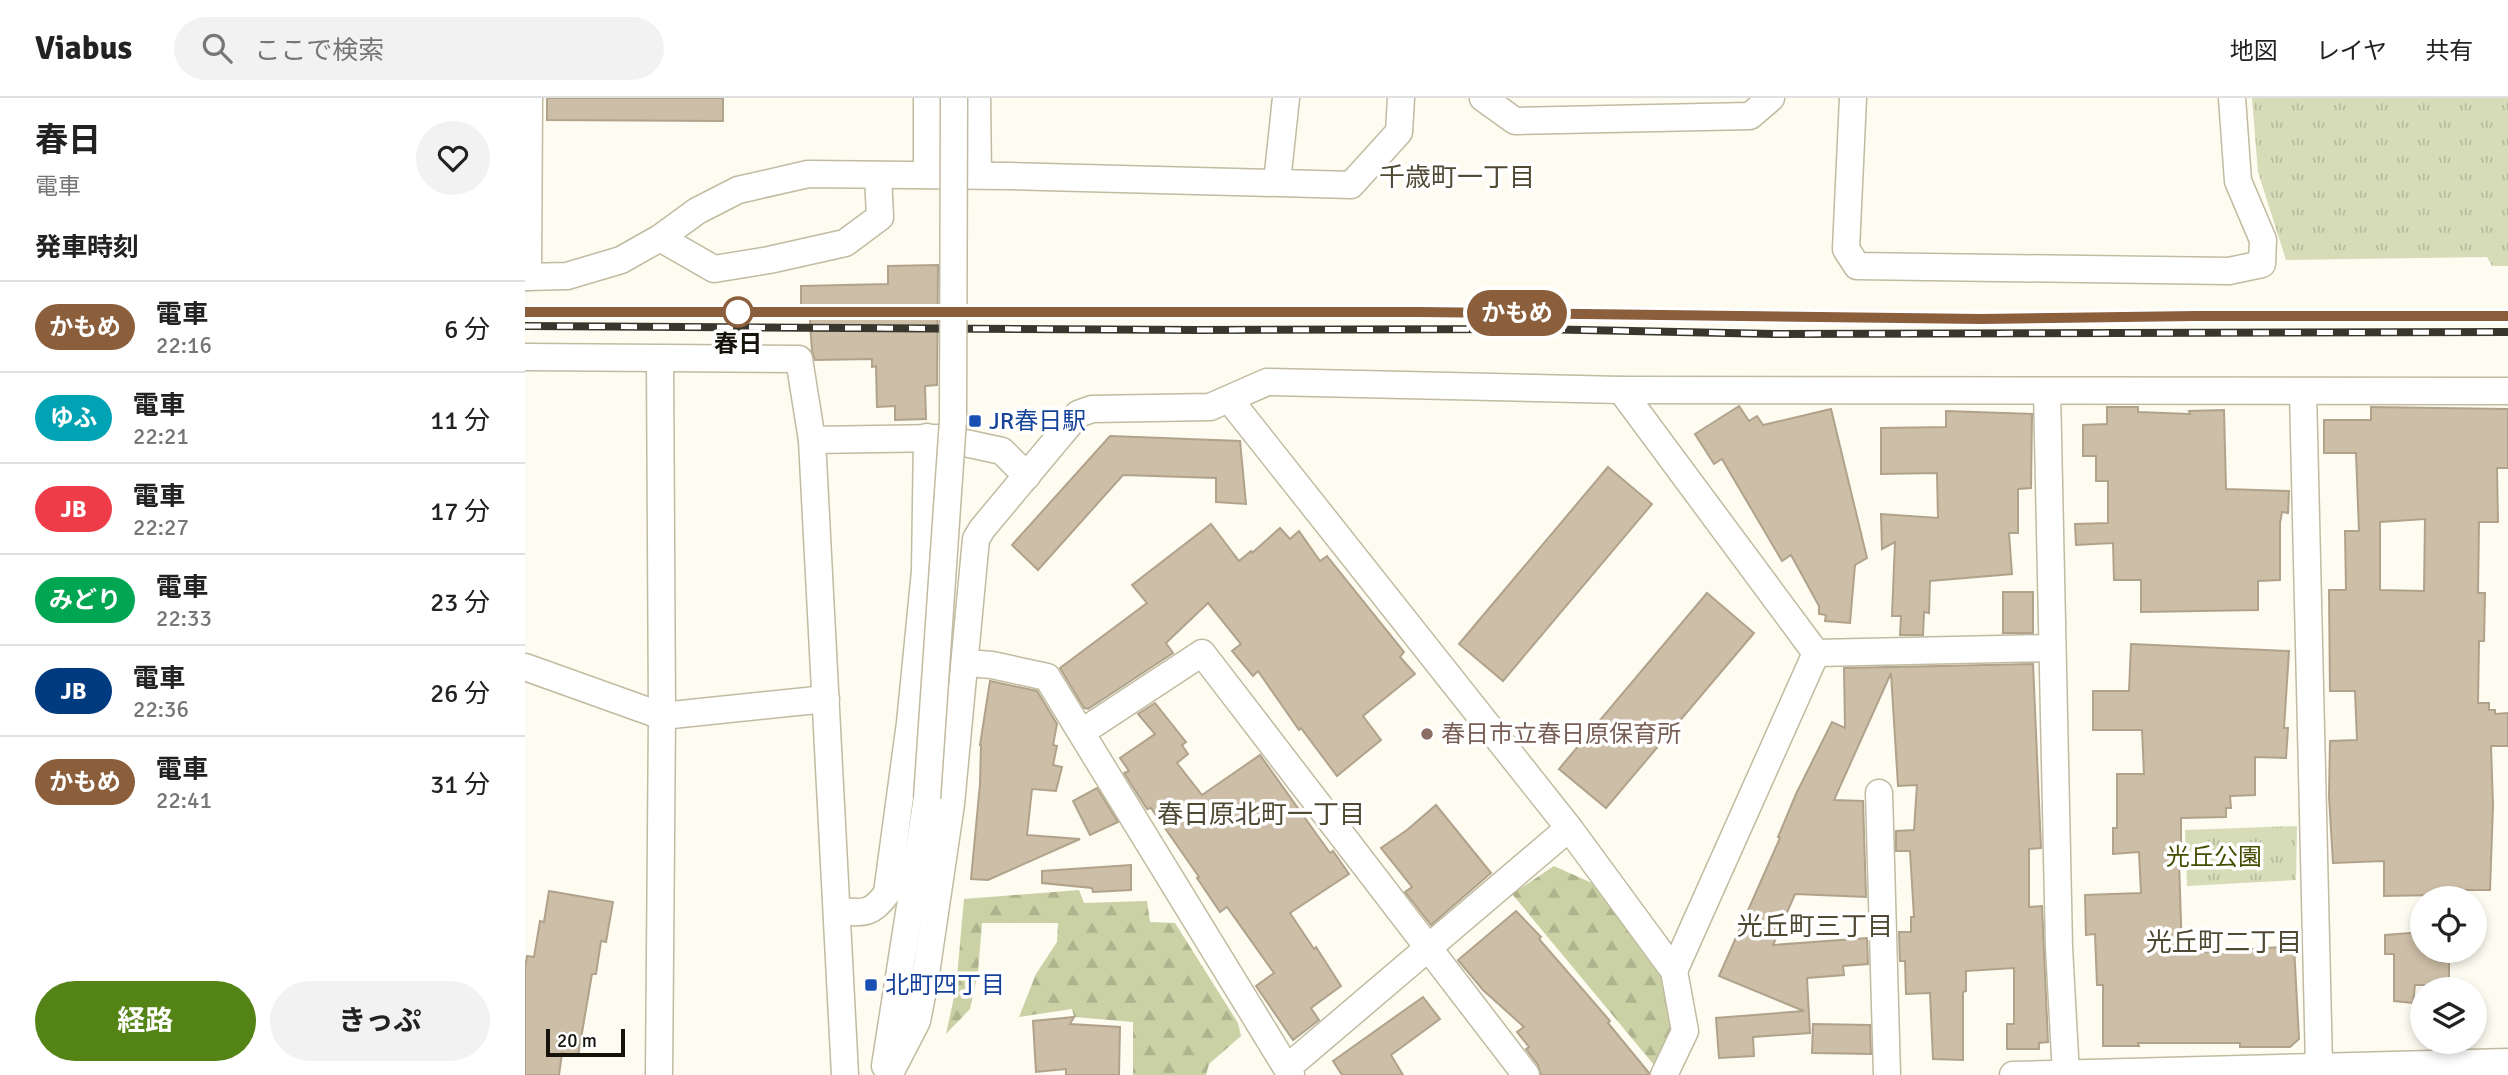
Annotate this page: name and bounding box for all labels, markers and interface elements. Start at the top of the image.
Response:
search box [174,17,664,80]
text: Viabus [35,28,132,69]
icon: search [198,29,236,67]
text: ここで検索 [254,35,384,67]
text: 地図 [2230,36,2278,66]
text: レイヤ [2316,36,2387,66]
text: 共有 [2425,36,2473,66]
text: 春日 [35,120,101,161]
button: heart [416,121,490,195]
district label: 千歳町一丁目 [1379,162,1535,194]
text: 電車 [35,172,81,201]
text: 発車時刻 [35,232,139,264]
line badge: かもめ [1477,290,1557,336]
marker: 春日 [723,297,753,327]
text: かもめ [1481,298,1553,328]
text: 電車 [156,299,208,331]
text: かもめ [49,312,121,342]
text: 6 分 [444,314,490,346]
place label: 春日 [714,329,762,359]
text: 22:16 [156,331,212,360]
text: 電車 [133,390,185,422]
text: ゆふ [50,403,97,433]
text: 11 分 [430,405,490,437]
place label: JR春日駅 [989,406,1086,436]
marker: JR春日駅 [967,413,983,429]
text: 22:21 [133,422,189,451]
text: 電車 [133,481,185,513]
text: JB [60,494,87,524]
text: 17 分 [430,496,490,528]
text: 22:27 [133,513,189,542]
text: 電車 [156,572,208,604]
text: みどり [49,585,121,615]
text: 23 分 [430,587,490,619]
text: 22:33 [156,604,212,633]
text: 電車 [133,663,185,695]
text: JB [60,676,87,706]
text: 26 分 [430,678,490,710]
text: 22:36 [133,695,189,724]
place label: 春日市立春日原保育所 [1441,719,1681,749]
marker: 春日市立春日原保育所 [1419,726,1435,742]
text: 電車 [156,754,208,786]
text: かもめ [49,767,121,797]
text: 31 分 [430,769,490,801]
text: 22:41 [156,786,212,815]
district label: 春日原北町一丁目 [1157,799,1365,831]
park label: 光丘公園 [2166,842,2262,872]
map controls [2410,886,2487,1054]
button: locate [2410,886,2487,963]
district label: 光丘町三丁目 [1737,911,1893,943]
district label: 光丘町二丁目 [2146,927,2302,959]
place label: 北町四丁目 [885,970,1005,1000]
marker: 北町四丁目 [863,977,879,993]
button: layers [2410,977,2487,1054]
button: 経路 [35,981,256,1061]
button: きっぷ [270,981,490,1061]
scale bar [546,1026,625,1058]
text: 20 m [557,1029,597,1053]

